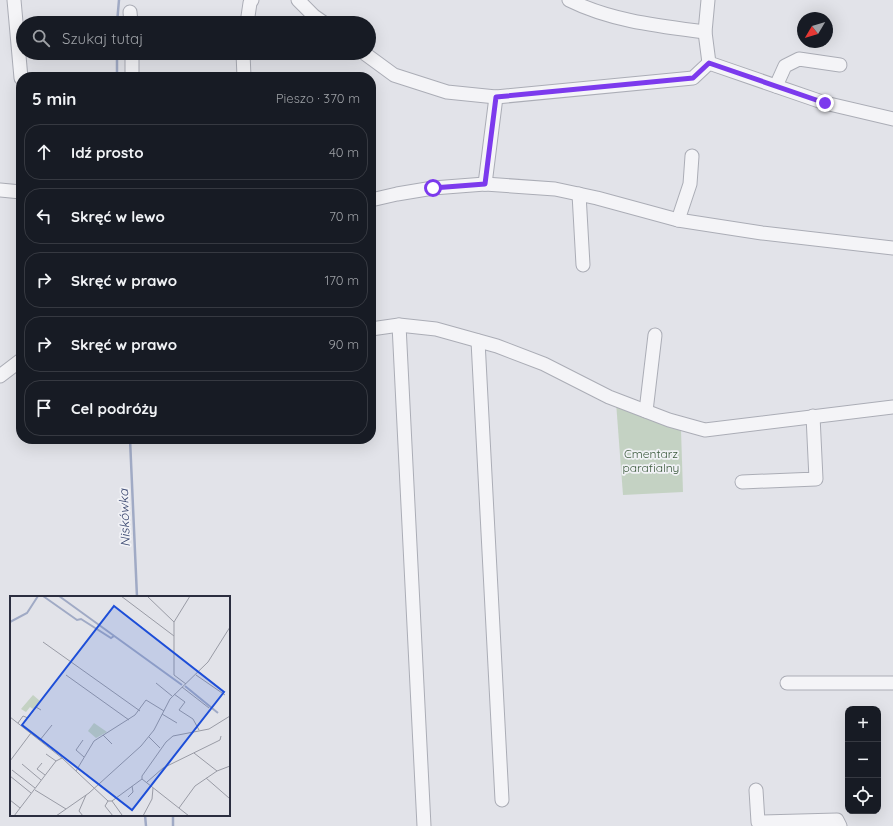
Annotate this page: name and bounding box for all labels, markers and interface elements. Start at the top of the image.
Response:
north arrow [797,12,833,48]
search box [16,16,376,60]
icon: search [30,27,52,49]
text: Szukaj tutaj [62,29,143,48]
text: 5 min [32,88,76,109]
text: Pieszo · 370 m [276,90,360,106]
route end [816,94,834,112]
icon: ahead [33,141,55,163]
text: Idź prosto [71,143,144,162]
text: 40 m [329,144,359,160]
route start [424,179,442,197]
icon: left [33,205,55,227]
text: Skręć w lewo [71,207,165,226]
text: 70 m [329,208,359,224]
icon: right [33,269,55,291]
text: Skręć w prawo [71,271,177,290]
text: 170 m [324,272,359,288]
icon: right [33,333,55,355]
text: Skręć w prawo [71,335,177,354]
text: 90 m [329,336,359,352]
icon: arrive [33,397,55,419]
text: Cel podróży [71,399,158,418]
park label: Cmentarz parafialny [623,446,679,475]
water label: Niskówka [115,488,133,547]
inset map [10,596,230,816]
map controls [845,706,881,814]
button: + [845,706,881,742]
button: − [845,742,881,778]
button: locate [845,778,881,814]

